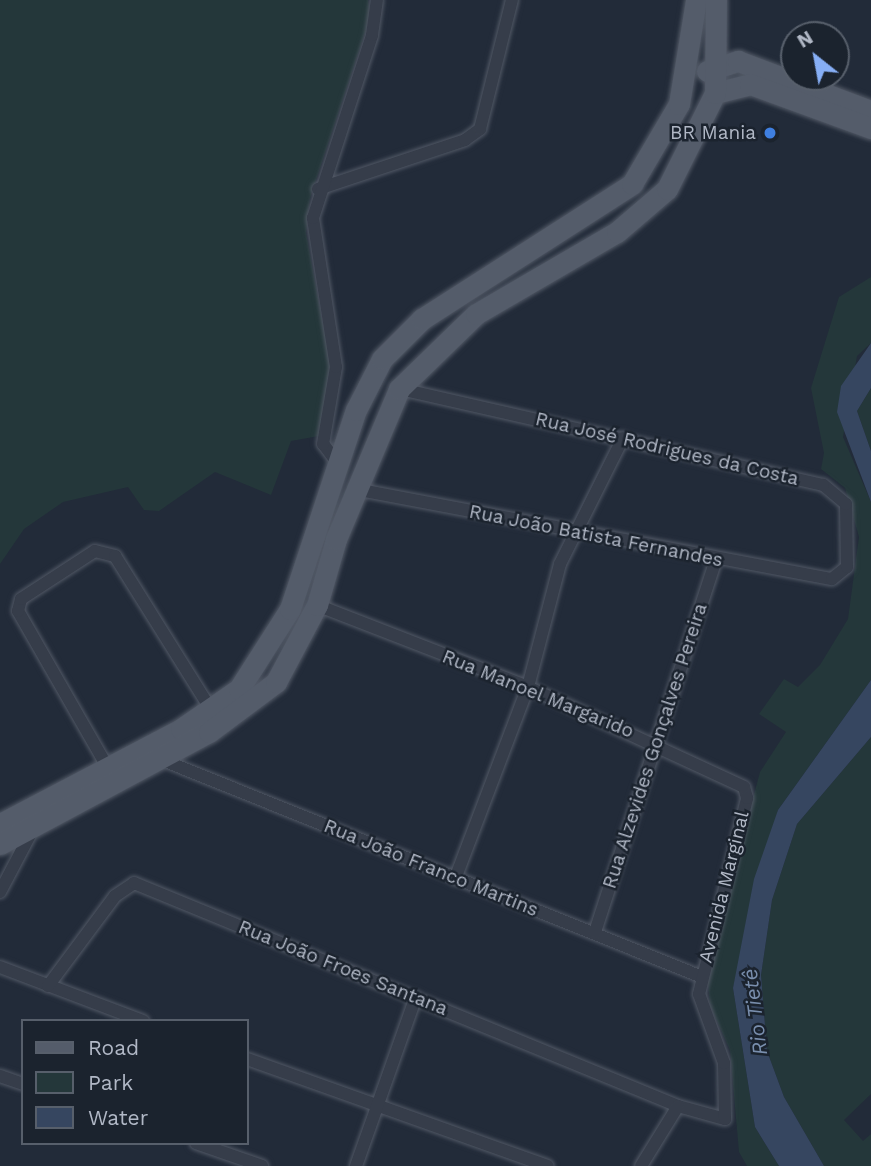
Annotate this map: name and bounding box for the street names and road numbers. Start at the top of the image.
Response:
street label: Rua José Rodrigues da Costa [532,407,802,491]
street label: Rua João Batista Fernandes [466,500,726,572]
street label: Rua Alzevides Gonçalves Pereira [598,600,712,892]
street label: Rua Manoel Margarido [438,645,638,743]
street label: Avenida Marginal [694,808,754,966]
street label: Rua João Franco Martins [320,814,542,922]
street label: Rua João Froes Santana [235,915,451,1021]

